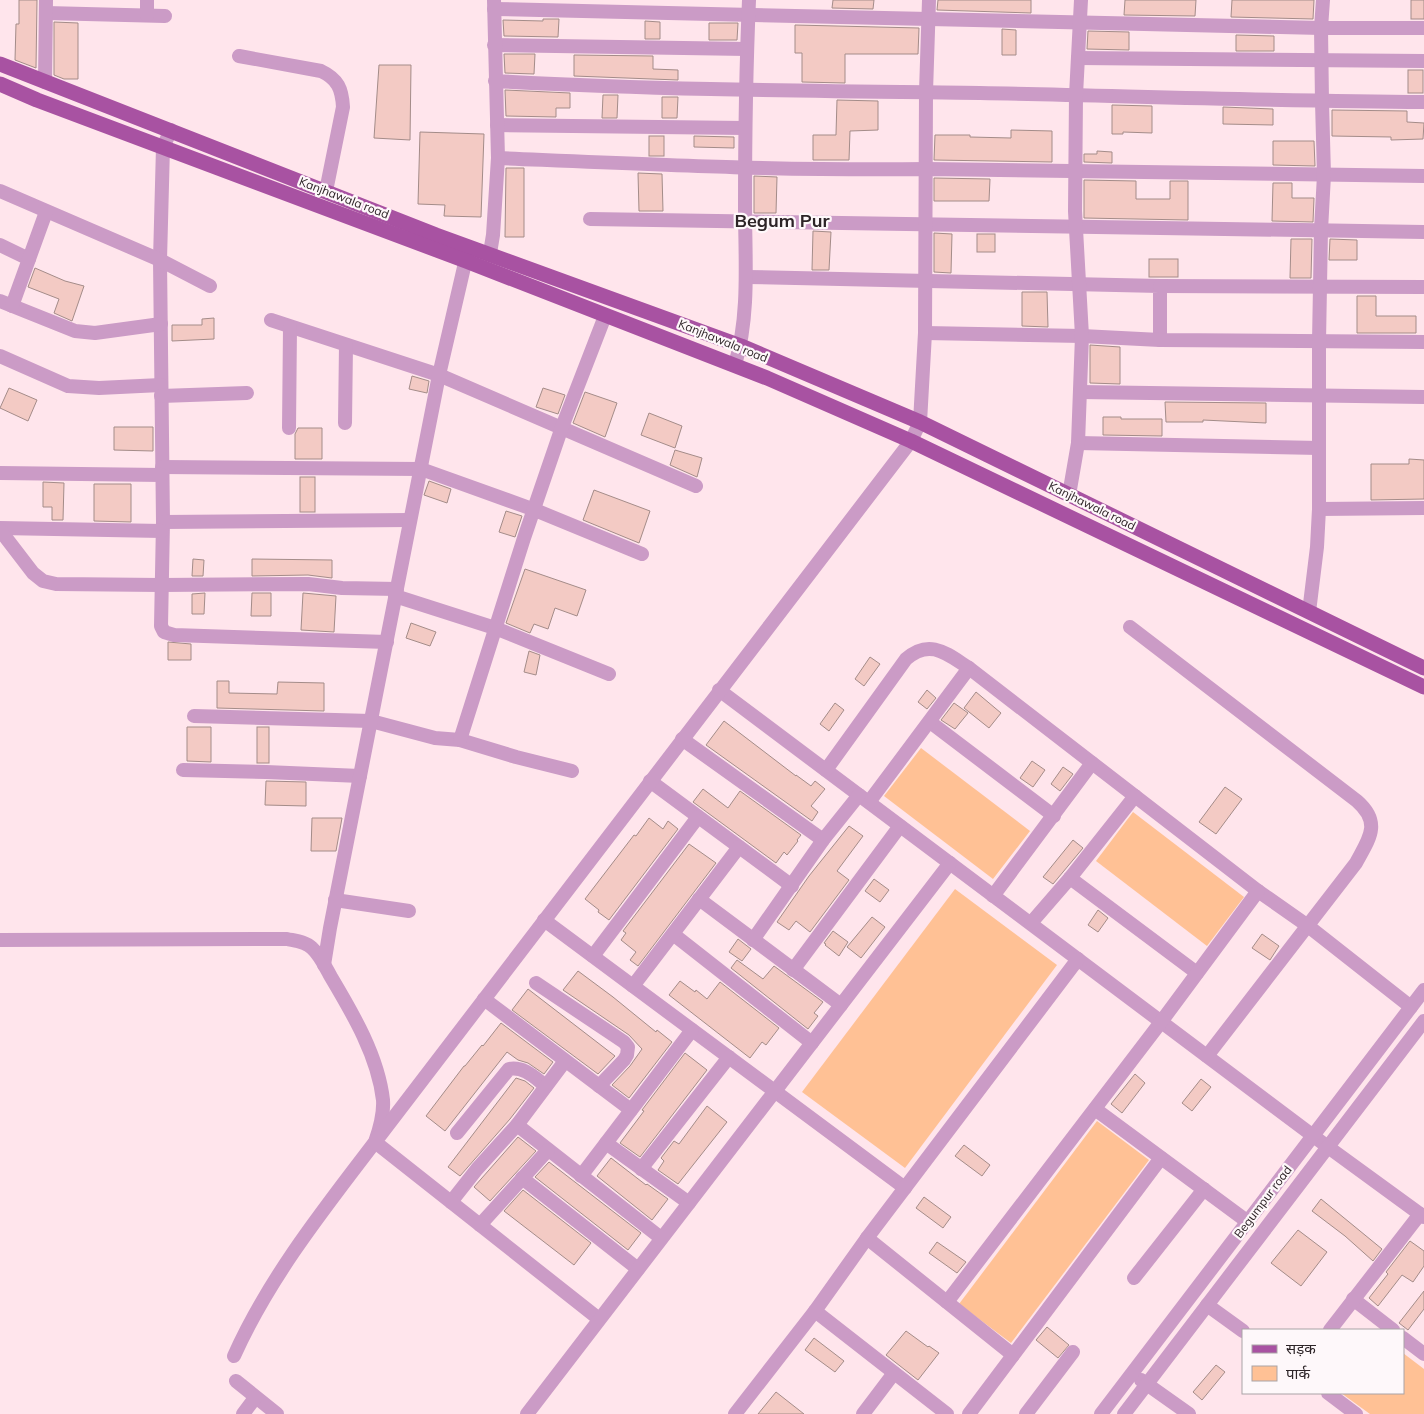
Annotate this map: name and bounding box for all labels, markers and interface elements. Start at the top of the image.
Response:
street label: Kanjhawala road [297,173,391,222]
district label: Begum Pur [735,209,830,232]
street label: Kanjhawala road [676,316,770,365]
street label: Kanjhawala road [1046,478,1138,533]
street label: Begumpur road [1231,1163,1295,1241]
legend [1242,1329,1404,1394]
text: सड़क [1286,1339,1316,1358]
text: पार्क [1286,1364,1310,1383]

